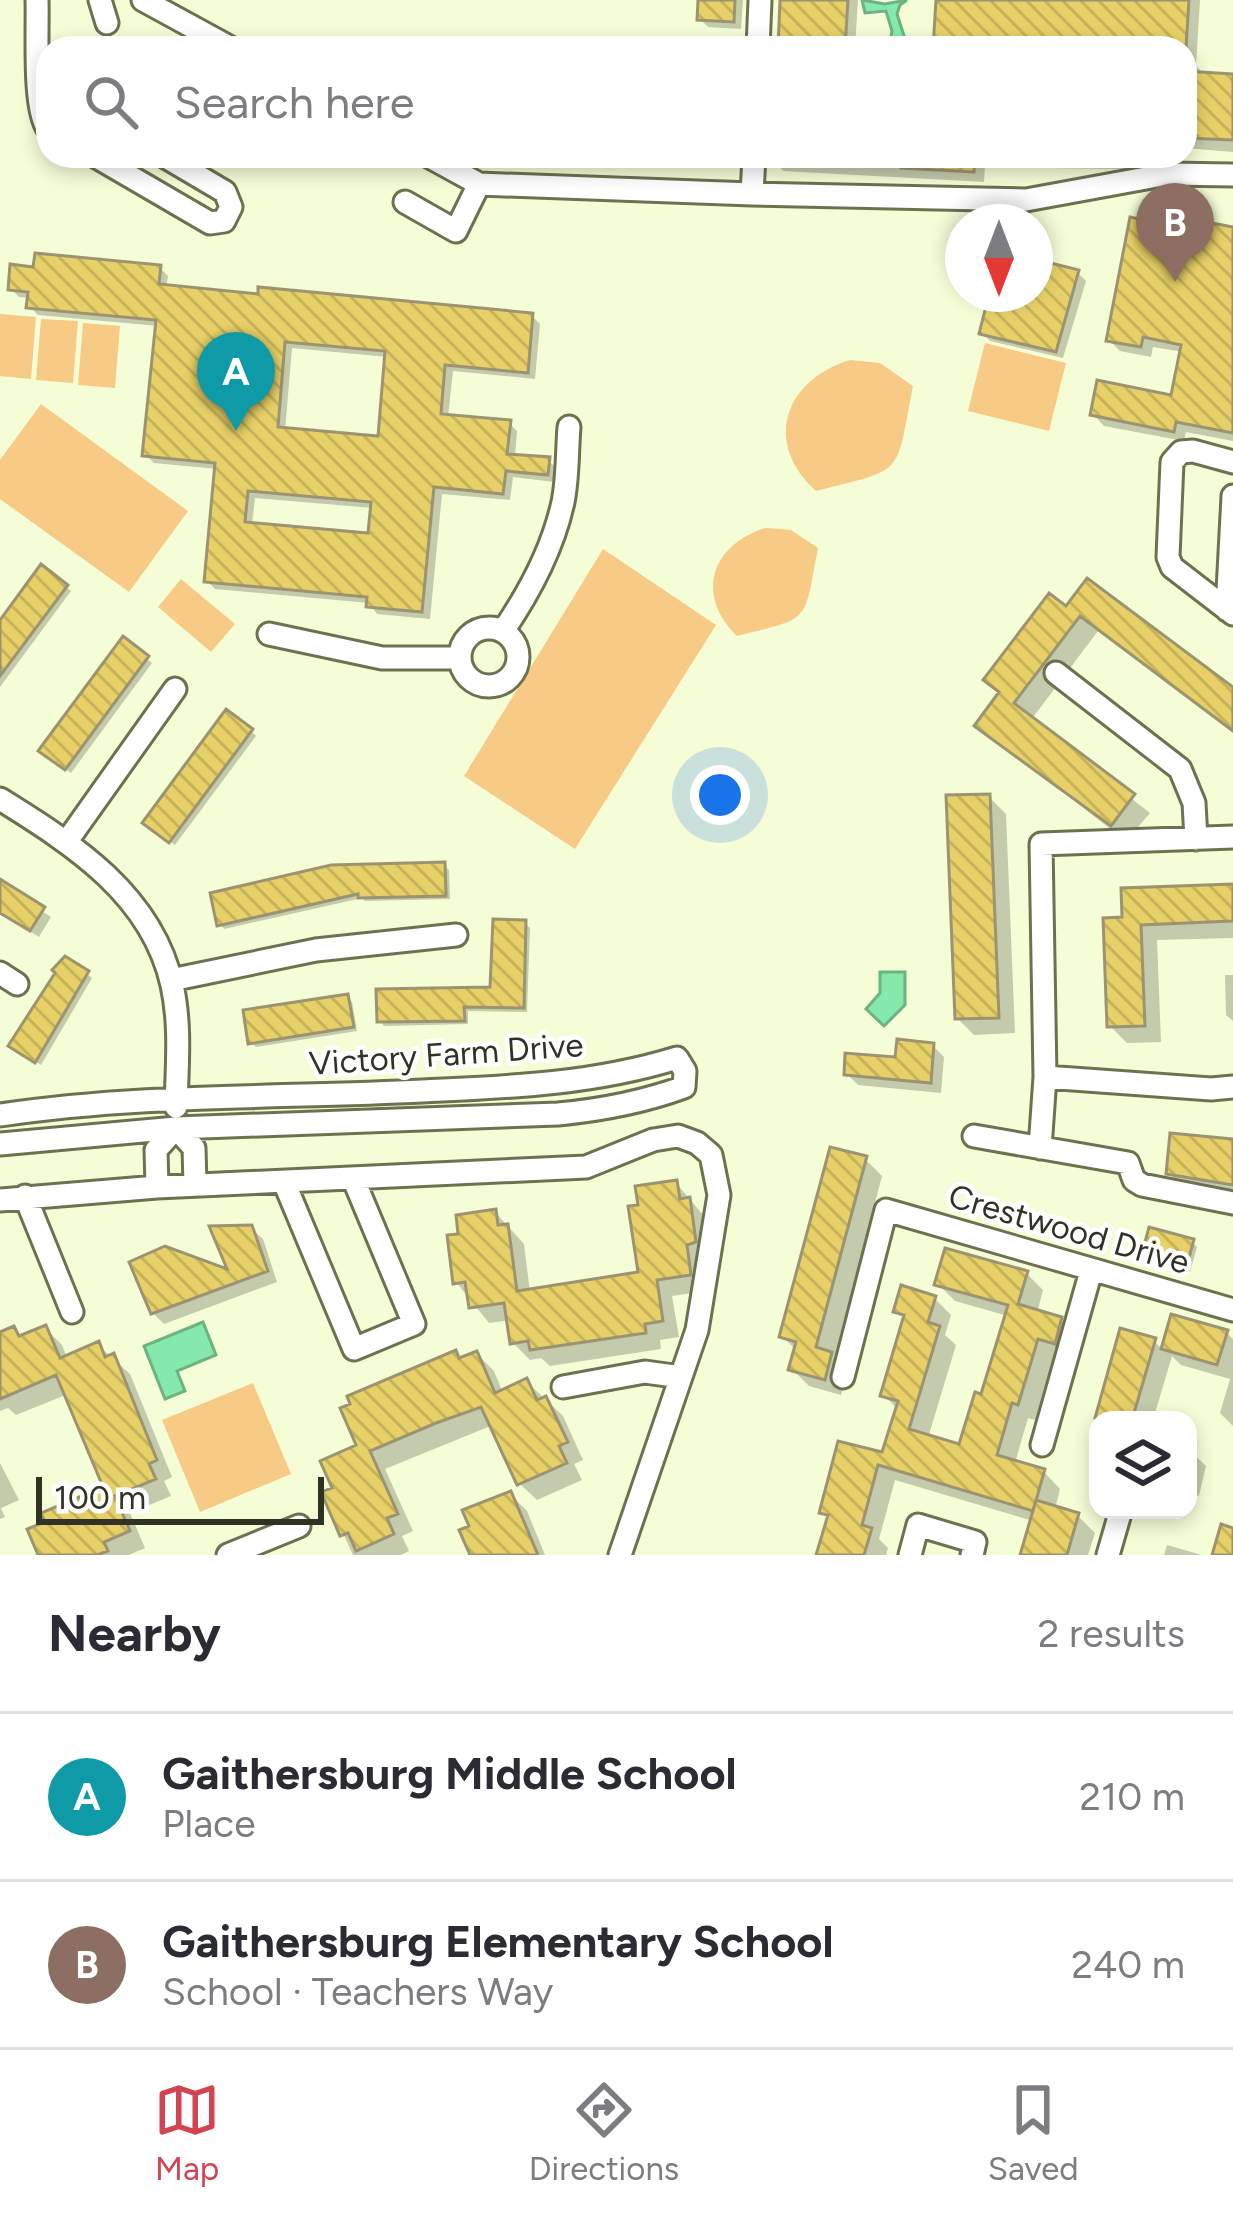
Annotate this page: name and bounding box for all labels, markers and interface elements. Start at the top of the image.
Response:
search box [36,36,1197,168]
icon: search [78,69,144,135]
text: Search here [174,75,414,129]
pin: B [1136,183,1214,282]
north arrow [945,204,1053,312]
pin: A [197,332,275,431]
your location [690,765,750,825]
street label: Victory Farm Drive [308,1025,584,1083]
street label: Crestwood Drive [944,1176,1194,1282]
map controls [1089,1411,1197,1519]
button: layers [1089,1411,1197,1519]
scale bar [36,1471,324,1524]
text: 100 m [54,1478,146,1517]
text: Nearby [48,1603,221,1664]
text: 2 results [1038,1610,1185,1657]
text: Gaithersburg Middle School [162,1746,737,1800]
text: A [73,1773,101,1820]
text: 210 m [1079,1773,1185,1820]
text: Place [162,1800,255,1847]
text: Gaithersburg Elementary School [162,1914,834,1968]
text: B [75,1941,99,1988]
text: 240 m [1071,1941,1185,1988]
text: School · Teachers Way [162,1968,553,2015]
tab: Map [154,2077,220,2188]
tab: Directions [529,2077,679,2188]
tab: Saved [988,2077,1079,2188]

